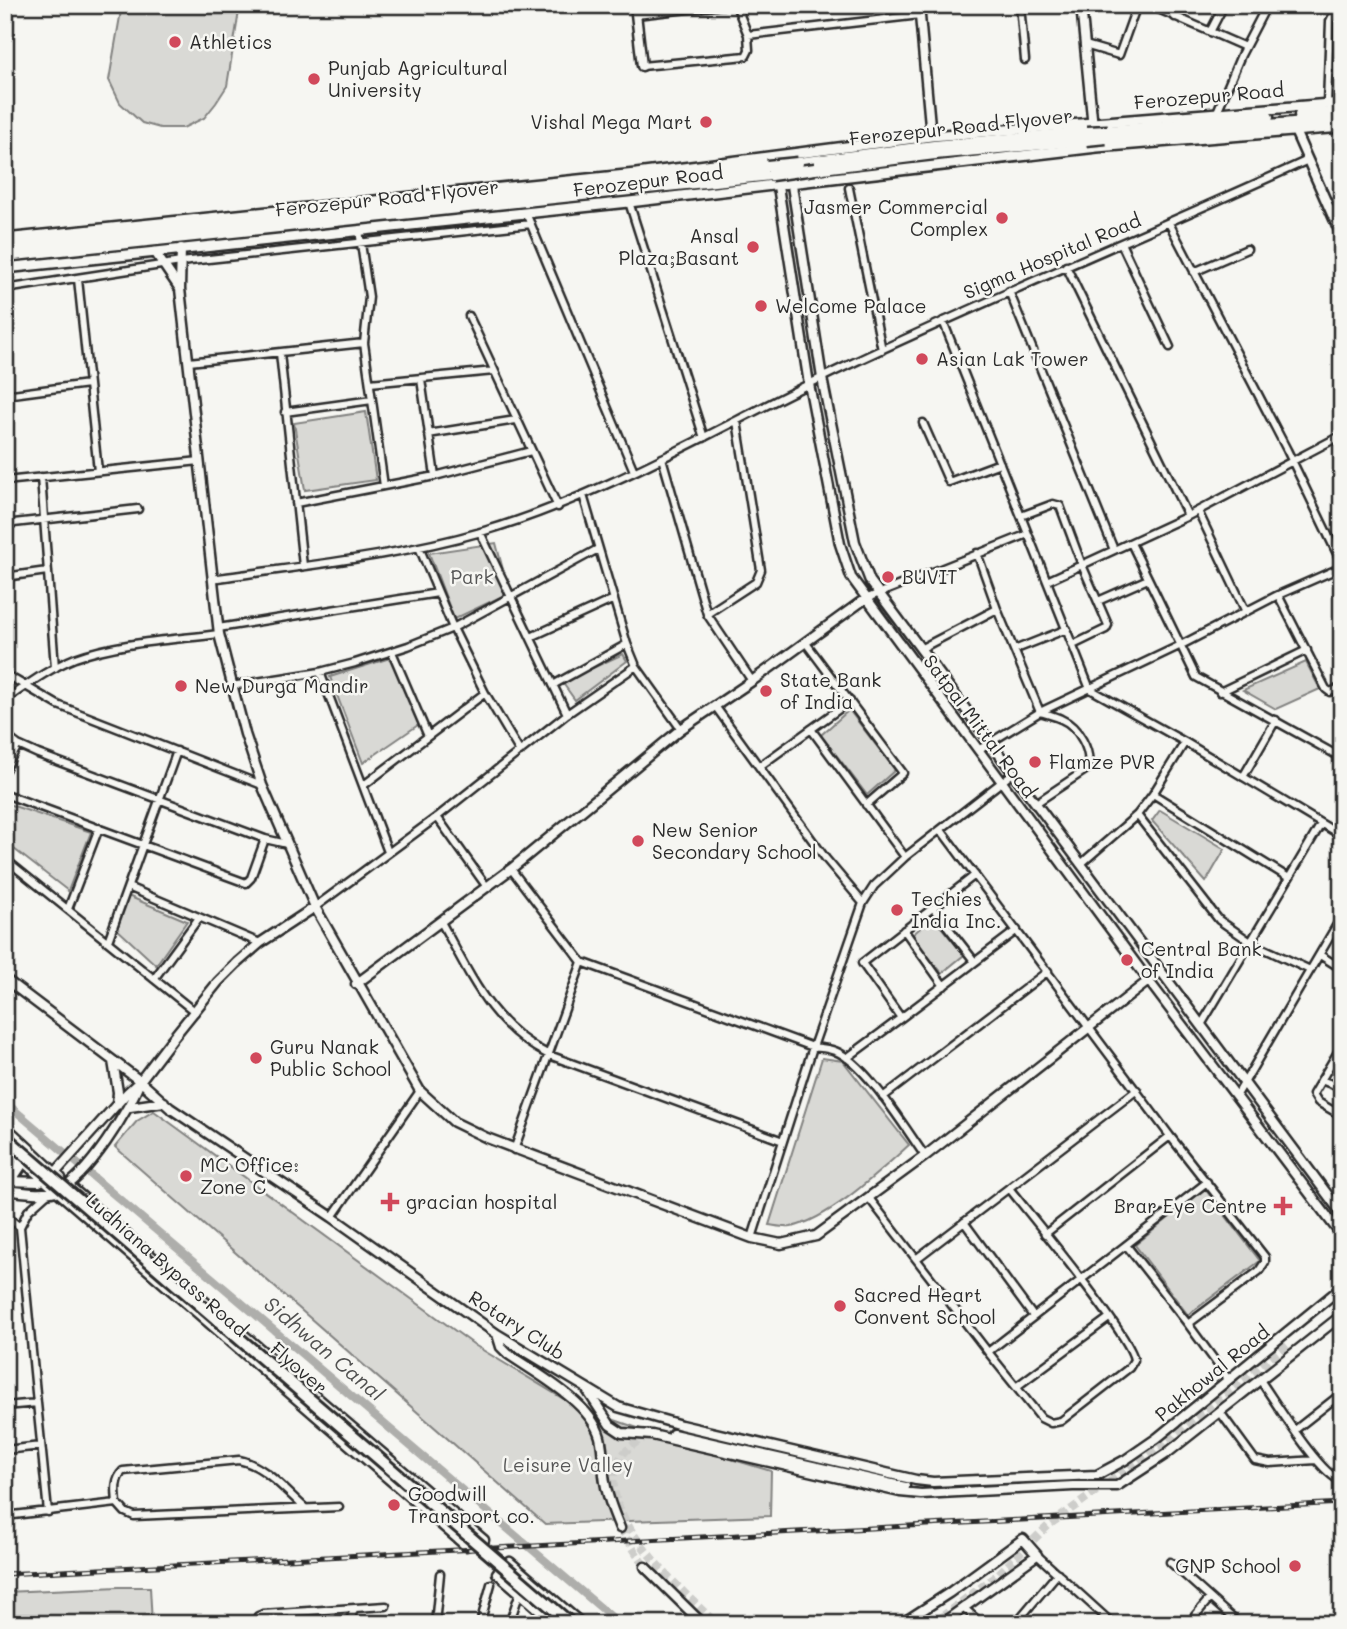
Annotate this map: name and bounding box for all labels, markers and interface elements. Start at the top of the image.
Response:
place label: Athletics [189,29,272,54]
marker: Athletics [167,34,183,50]
place label: Punjab Agricultural University [328,55,508,102]
marker: Punjab Agricultural University [306,71,322,87]
street label: Ferozepur Road [1133,76,1285,115]
street label: Ferozepur Road Flyover [848,102,1074,151]
place label: Vishal Mega Mart [531,109,692,134]
marker: Vishal Mega Mart [698,114,714,130]
street label: Ferozepur Road [572,159,724,202]
street label: Ferozepur Road Flyover [274,173,500,222]
place label: Jasmer Commercial Complex [804,194,988,241]
street label: Sigma Hospital Road [959,207,1144,304]
marker: Jasmer Commercial Complex [994,210,1010,226]
place label: Ansal Plaza;Basant [619,223,739,270]
marker: Ansal Plaza;Basant [745,239,761,255]
place label: Welcome Palace [775,293,927,318]
marker: Welcome Palace [753,298,769,314]
place label: Asian Lak Tower [936,346,1089,371]
marker: Asian Lak Tower [914,351,930,367]
park label: Park [450,564,494,589]
place label: BUVIT [902,564,958,589]
marker: BUVIT [880,569,896,585]
street label: Satpal Mittal Road [918,649,1042,802]
place label: State Bank of India [780,667,881,714]
place label: New Durga Mandir [195,673,368,698]
marker: New Durga Mandir [173,678,189,694]
marker: State Bank of India [758,683,774,699]
place label: Flamze PVR [1049,749,1155,774]
marker: Flamze PVR [1027,754,1043,770]
place label: New Senior Secondary School [652,817,817,864]
marker: New Senior Secondary School [630,833,646,849]
place label: Techies India Inc. [911,886,1001,933]
marker: Techies India Inc. [889,902,905,918]
place label: Central Bank of India [1141,936,1262,983]
marker: Central Bank of India [1119,952,1135,968]
place label: Guru Nanak Public School [270,1034,392,1081]
marker: Guru Nanak Public School [248,1050,264,1066]
place label: MC Office: Zone C [200,1152,299,1199]
marker: MC Office: Zone C [178,1168,194,1184]
street label: Ludhiana Bypass Road [81,1187,253,1342]
place label: gracian hospital [406,1189,558,1214]
marker: gracian hospital [380,1192,400,1212]
place label: Brar Eye Centre [1114,1193,1267,1218]
marker: Brar Eye Centre [1273,1196,1293,1216]
place label: Sacred Heart Convent School [854,1282,996,1329]
street label: Rotary Club [464,1284,570,1365]
water label: Sidhwan Canal [259,1290,391,1407]
marker: Sacred Heart Convent School [832,1298,848,1314]
street label: Pakhowal Road [1149,1319,1274,1426]
street label: Flyover [265,1336,333,1399]
park label: Leisure Valley [503,1452,633,1477]
place label: Goodwill Transport co. [408,1481,535,1528]
marker: Goodwill Transport co. [386,1497,402,1513]
place label: GNP School [1175,1553,1281,1578]
marker: GNP School [1287,1558,1303,1574]

